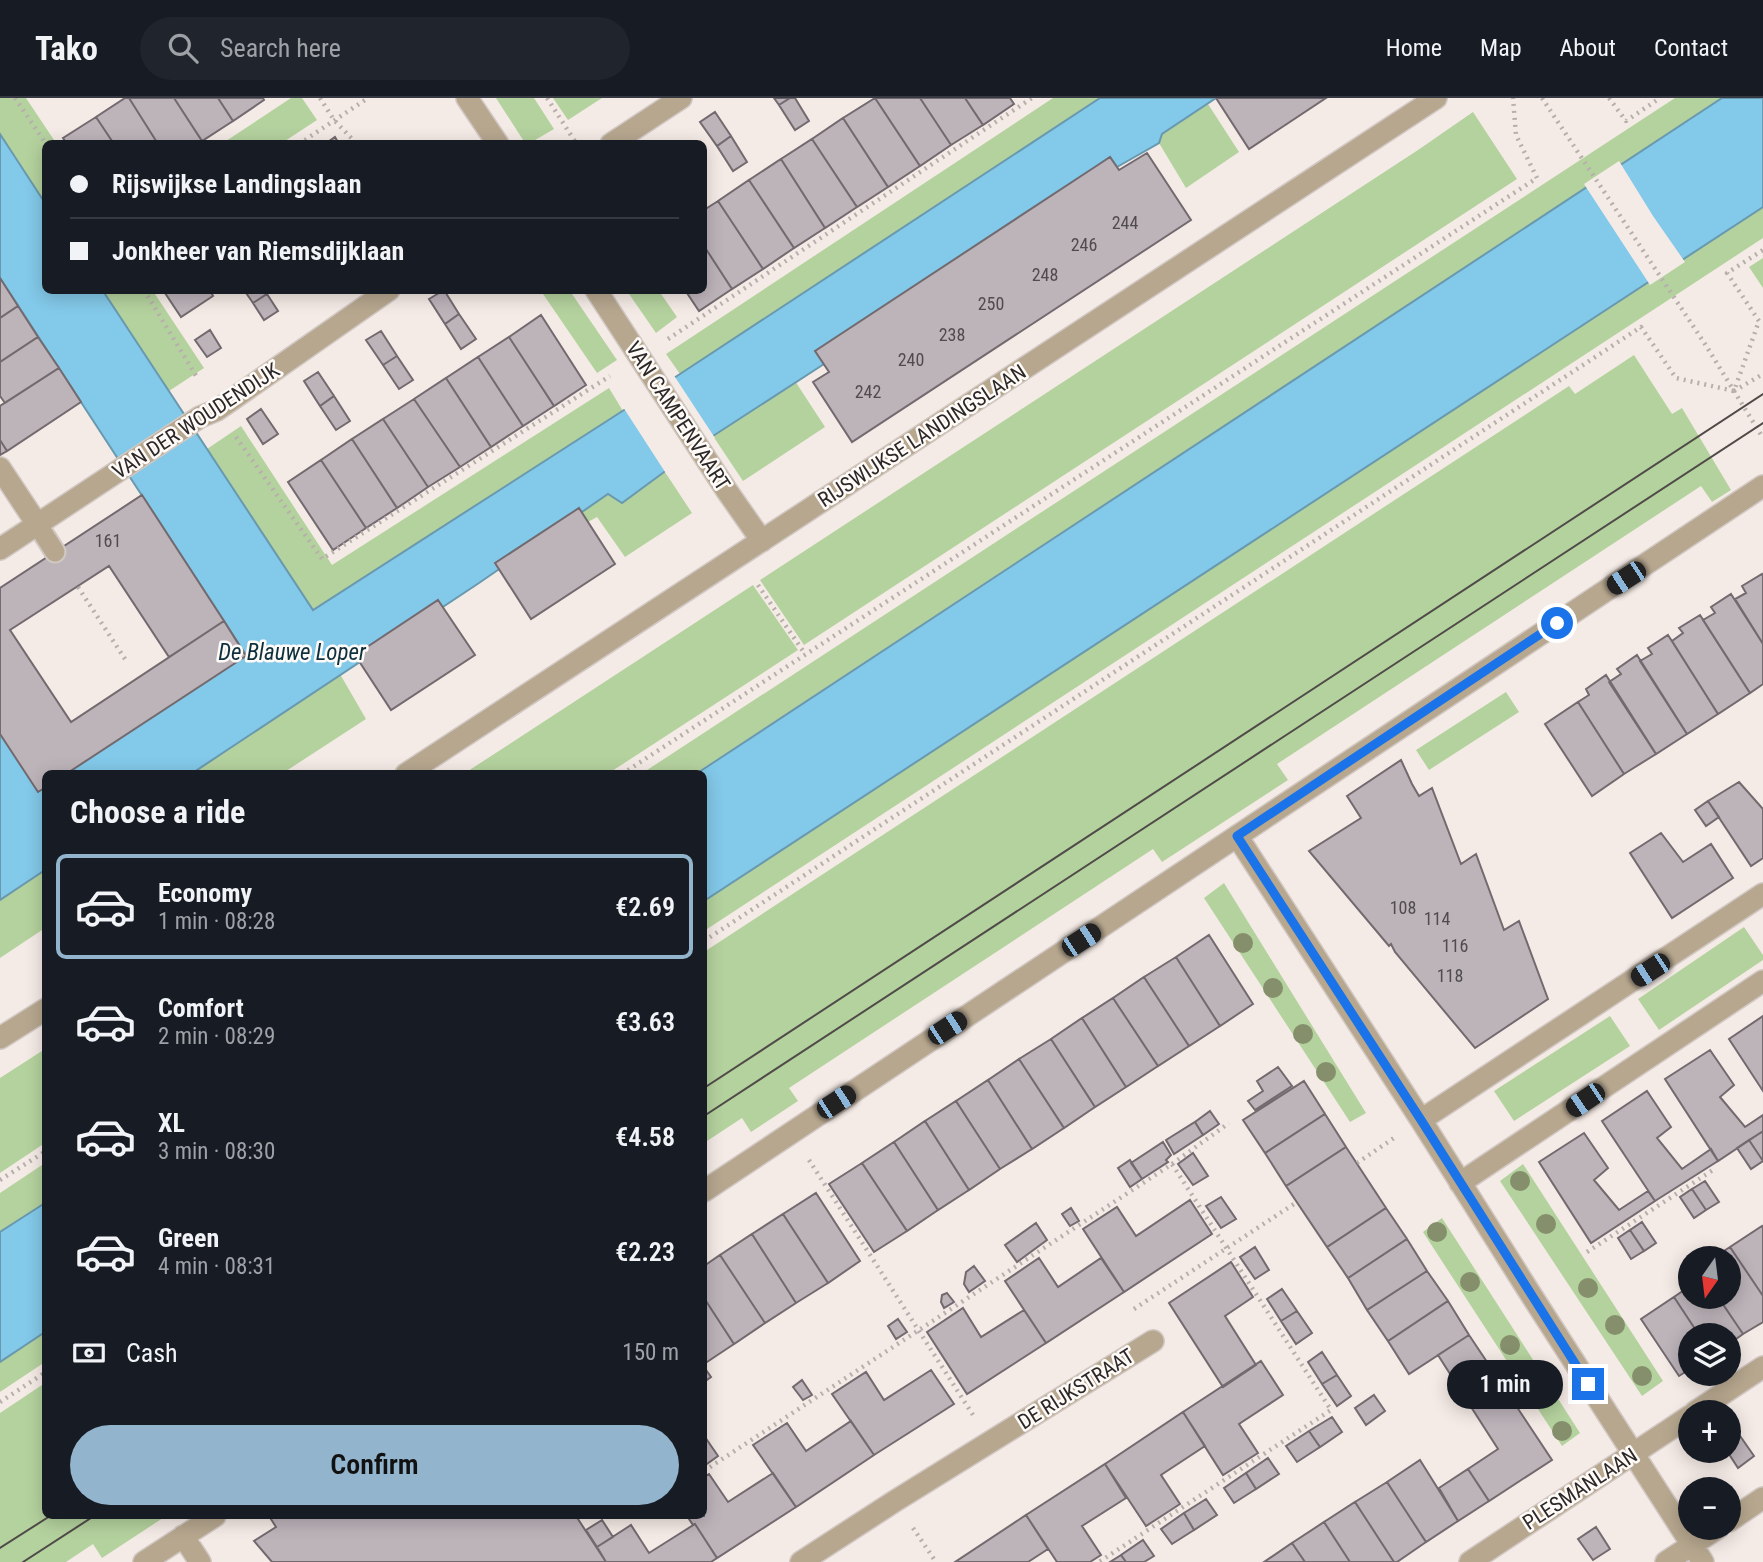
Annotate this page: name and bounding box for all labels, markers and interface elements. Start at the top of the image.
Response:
search box [140,17,630,80]
text: Tako [35,29,98,68]
icon: search [164,29,202,67]
text: Search here [220,33,341,63]
text: Home [1386,34,1442,62]
text: Map [1480,34,1522,62]
text: About [1560,34,1616,62]
text: Contact [1654,34,1728,62]
text: Rijswijkse Landingslaan [112,169,362,199]
house number: 244 [1112,212,1138,233]
house number: 246 [1071,234,1097,255]
text: Jonkheer van Riemsdijklaan [112,236,404,266]
house number: 248 [1032,264,1058,285]
house number: 250 [978,293,1004,314]
house number: 238 [939,324,965,345]
street label: VAN CAMPENVAART [621,337,735,495]
house number: 240 [898,349,924,370]
street label: VAN DER WOUDENDIJK [108,358,284,484]
street label: RIJSWIJKSE LANDINGSLAAN [814,360,1030,512]
house number: 242 [855,381,881,402]
house number: 161 [95,530,121,551]
car [1603,558,1650,598]
route start [1541,607,1573,639]
water label: De Blauwe Loper [218,639,367,666]
text: Choose a ride [70,793,245,831]
icon: car [74,875,137,938]
text: Economy [158,878,252,908]
text: €2.69 [615,892,675,922]
house number: 108 [1390,897,1416,918]
text: 1 min · 08:28 [158,908,275,935]
house number: 114 [1424,908,1450,929]
car [1058,920,1105,960]
house number: 116 [1442,935,1468,956]
car [1627,950,1674,990]
house number: 118 [1437,965,1463,986]
icon: car [74,990,137,1053]
text: Comfort [158,993,244,1023]
text: €3.63 [615,1007,675,1037]
car [924,1008,971,1048]
text: 2 min · 08:29 [158,1023,275,1050]
car [1562,1080,1609,1120]
car [813,1082,860,1122]
icon: car [74,1105,137,1168]
text: XL [158,1108,185,1138]
text: €4.58 [615,1122,675,1152]
text: 3 min · 08:30 [158,1138,275,1165]
icon: car [74,1220,137,1283]
text: Green [158,1223,219,1253]
text: €2.23 [615,1237,675,1267]
north arrow [1678,1246,1741,1309]
map controls [1678,1246,1741,1540]
text: 4 min · 08:31 [158,1253,275,1280]
button: layers [1678,1323,1741,1386]
icon: cash [70,1334,108,1372]
text: Cash [126,1338,178,1368]
text: 150 m [622,1339,679,1366]
street label: DE RIJKSTRAAT [1014,1344,1138,1434]
callout: 1 min [1448,1360,1564,1408]
route end [1572,1368,1604,1400]
text: 1 min [1480,1371,1530,1398]
button: + [1678,1400,1741,1463]
button: Confirm [70,1425,679,1505]
street label: PLESMANLAAN [1518,1443,1642,1535]
button: − [1678,1477,1741,1540]

